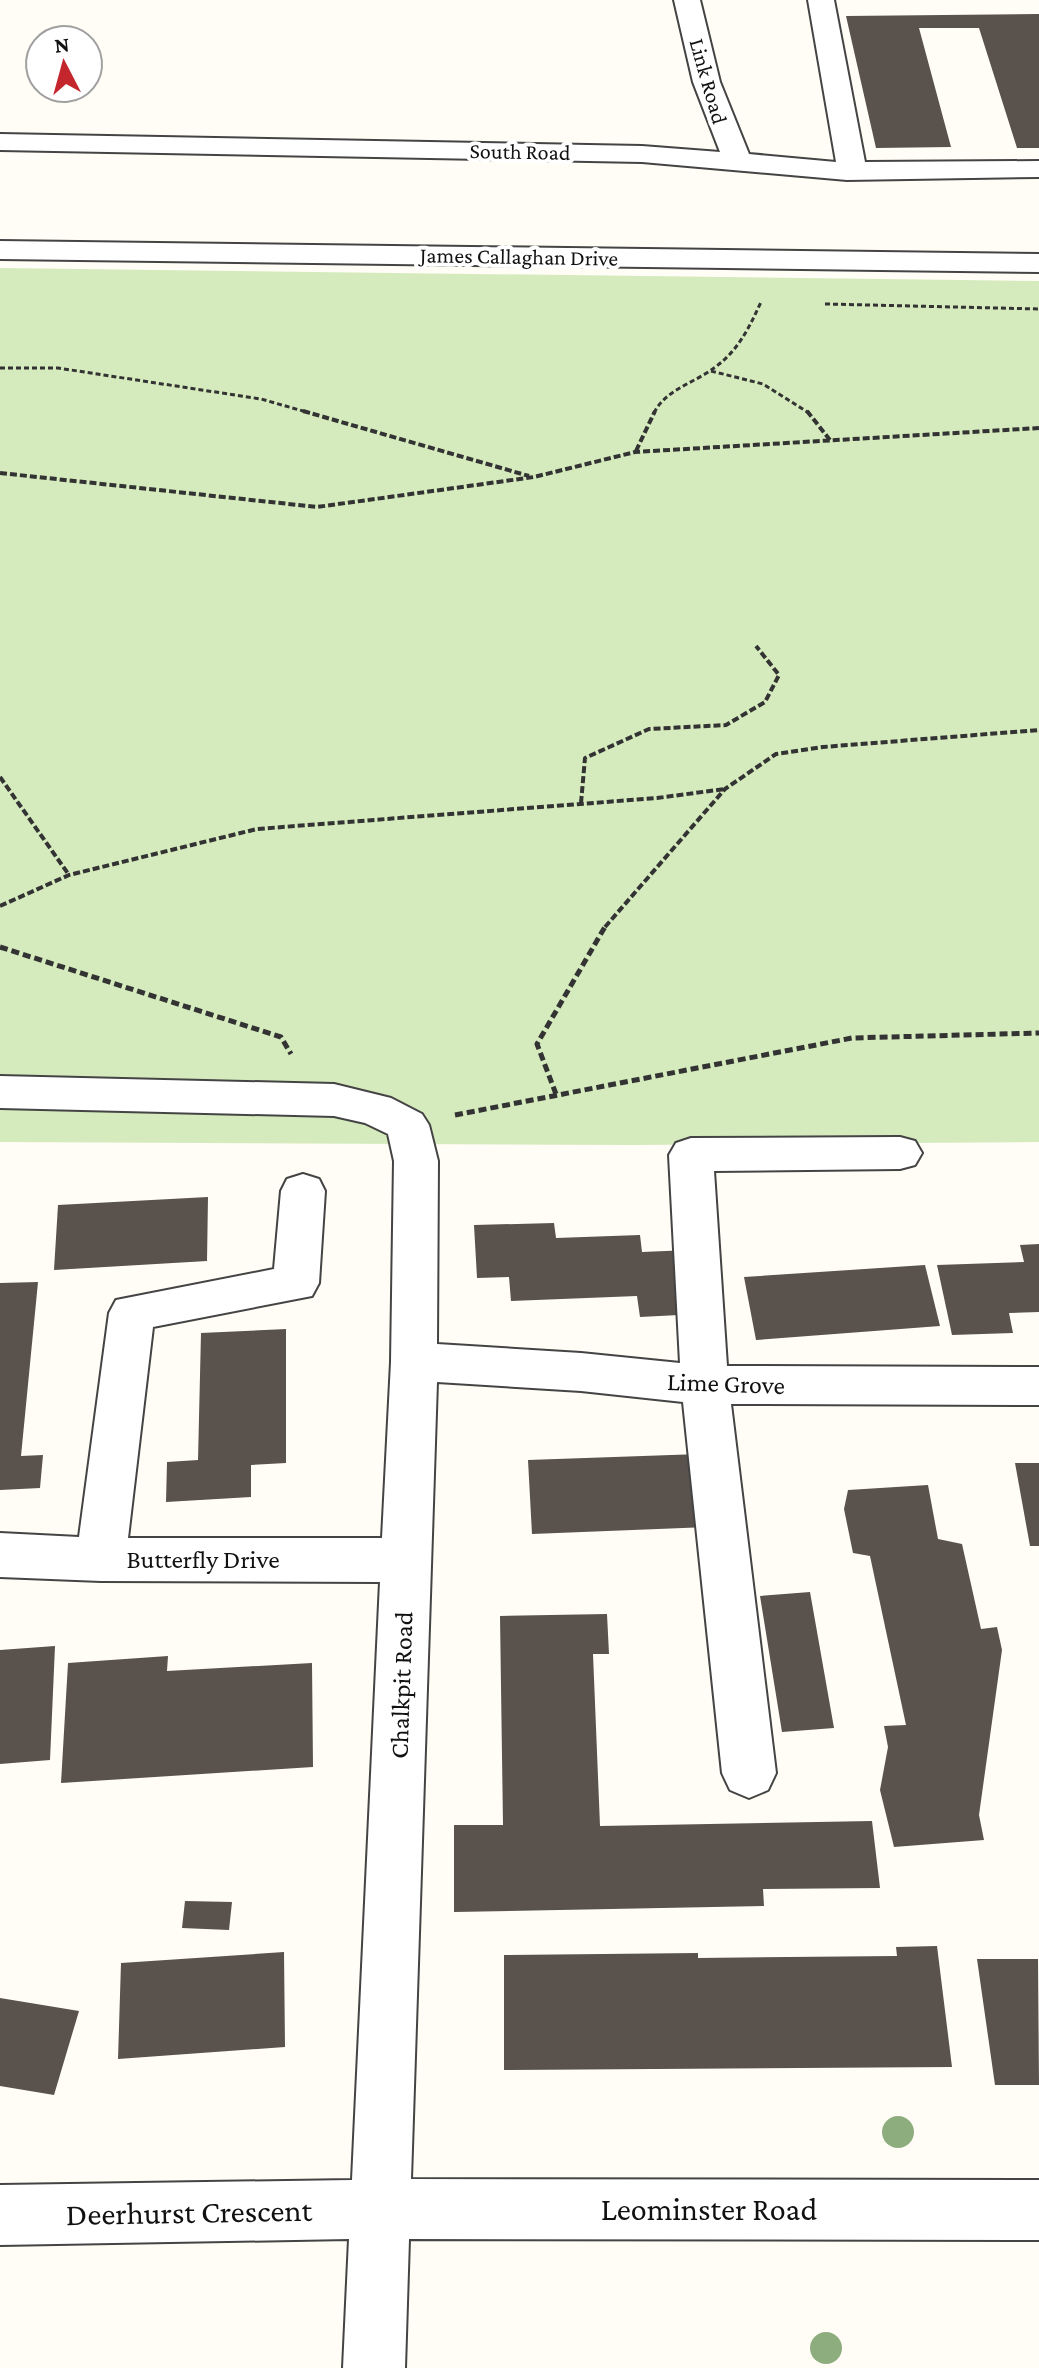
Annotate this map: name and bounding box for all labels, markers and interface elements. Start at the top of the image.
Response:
north arrow [24,24,104,104]
text: N [53,31,71,58]
street label: Link Road [684,35,733,127]
street label: South Road [469,138,571,165]
street label: James Callaghan Drive [418,242,618,271]
street label: Lime Grove [666,1367,786,1400]
street label: Butterfly Drive [126,1545,280,1574]
street label: Chalkpit Road [384,1611,419,1759]
street label: Leominster Road [601,2191,817,2227]
street label: Deerhurst Crescent [66,2192,313,2232]

